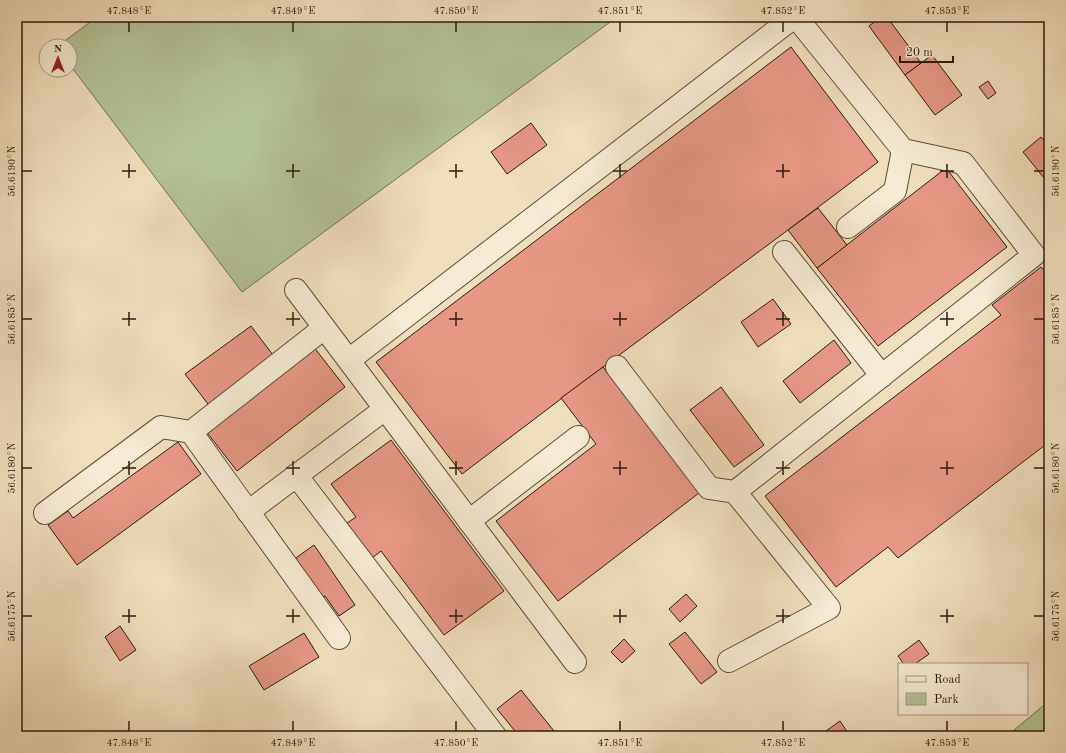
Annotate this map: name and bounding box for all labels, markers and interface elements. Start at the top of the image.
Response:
text: 47.848°E [107,6,151,16]
text: 47.849°E [271,6,315,16]
text: 47.850°E [434,6,478,16]
text: 47.851°E [598,6,642,16]
text: 47.852°E [761,6,805,16]
text: 47.853°E [925,6,969,16]
north arrow [38,38,78,78]
scale bar [900,38,953,64]
text: N [54,44,63,55]
text: 20 m [906,47,933,59]
text: 56.6190°N [7,145,17,197]
text: 56.6190°N [1051,145,1061,197]
text: 56.6185°N [7,293,17,345]
text: 56.6185°N [1051,293,1061,345]
text: 56.6180°N [7,442,17,494]
text: 56.6180°N [1051,442,1061,494]
text: 56.6175°N [7,590,17,642]
text: 56.6175°N [1051,590,1061,642]
legend [898,663,1028,715]
text: Road [934,674,961,686]
text: Park [934,694,959,706]
text: 47.848°E [107,738,151,748]
text: 47.849°E [271,738,315,748]
text: 47.850°E [434,738,478,748]
text: 47.851°E [598,738,642,748]
text: 47.852°E [761,738,805,748]
text: 47.853°E [925,738,969,748]

